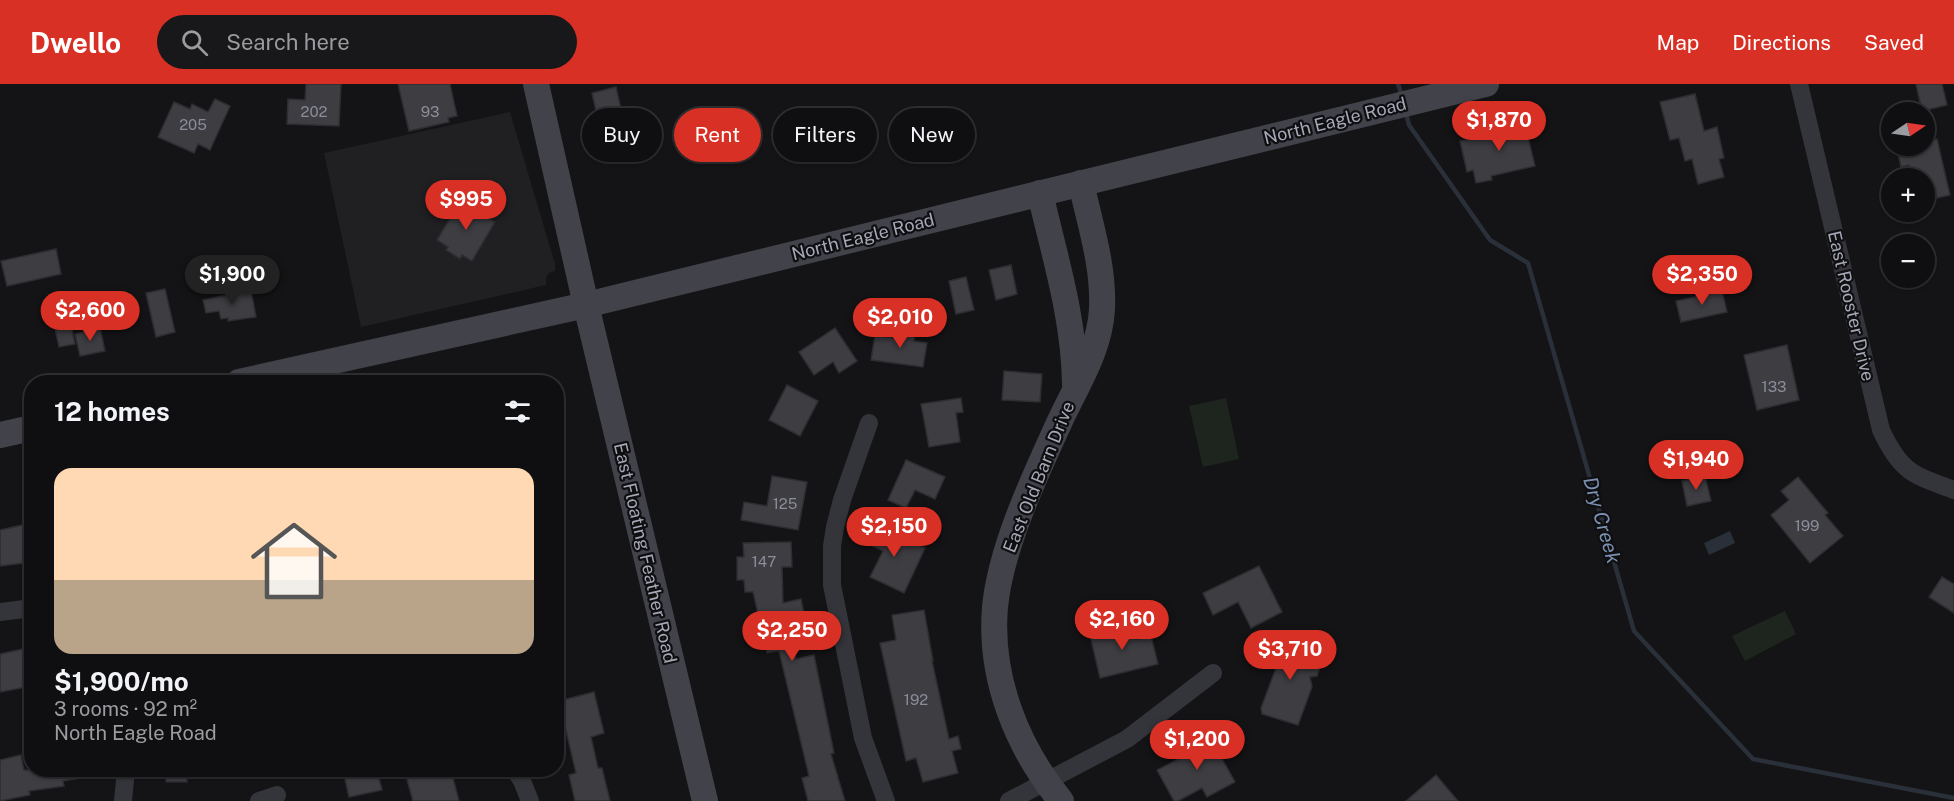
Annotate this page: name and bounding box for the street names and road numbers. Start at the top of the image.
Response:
street label: North Eagle Road [1261,93,1408,148]
street label: North Eagle Road [789,209,936,264]
street label: East Rooster Drive [1824,229,1879,383]
street label: East Old Barn Drive [999,398,1078,556]
street label: East Floating Feather Road [610,441,681,665]

